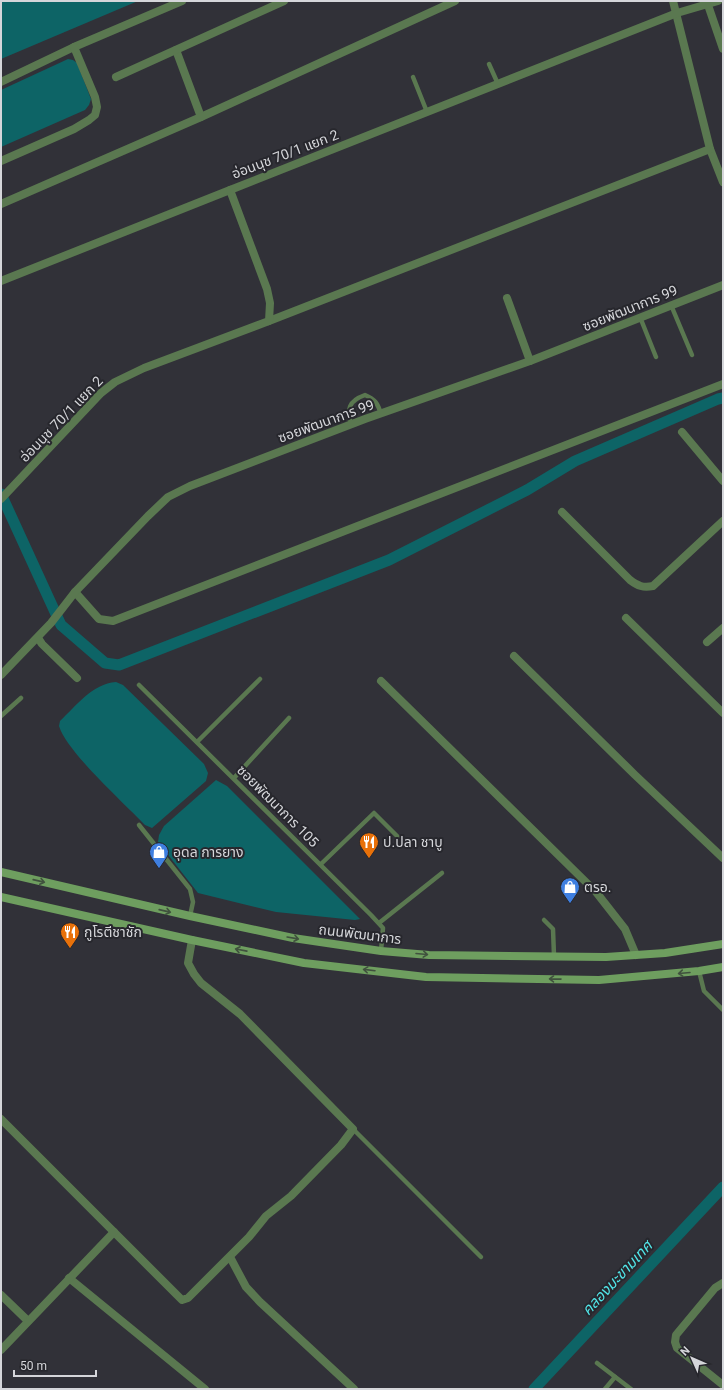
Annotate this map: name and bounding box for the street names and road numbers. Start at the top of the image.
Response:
street label: อ่อนนุช 70/1 แยก 2 [229,126,341,183]
street label: ซอยพัฒนาการ 99 [580,282,680,334]
street label: อ่อนนุช 70/1 แยก 2 [16,373,107,466]
street label: ซอยพัฒนาการ 99 [276,396,376,446]
street label: ซอยพัฒนาการ 105 [234,762,322,850]
street label: ถนนพัฒนาการ [318,921,402,947]

